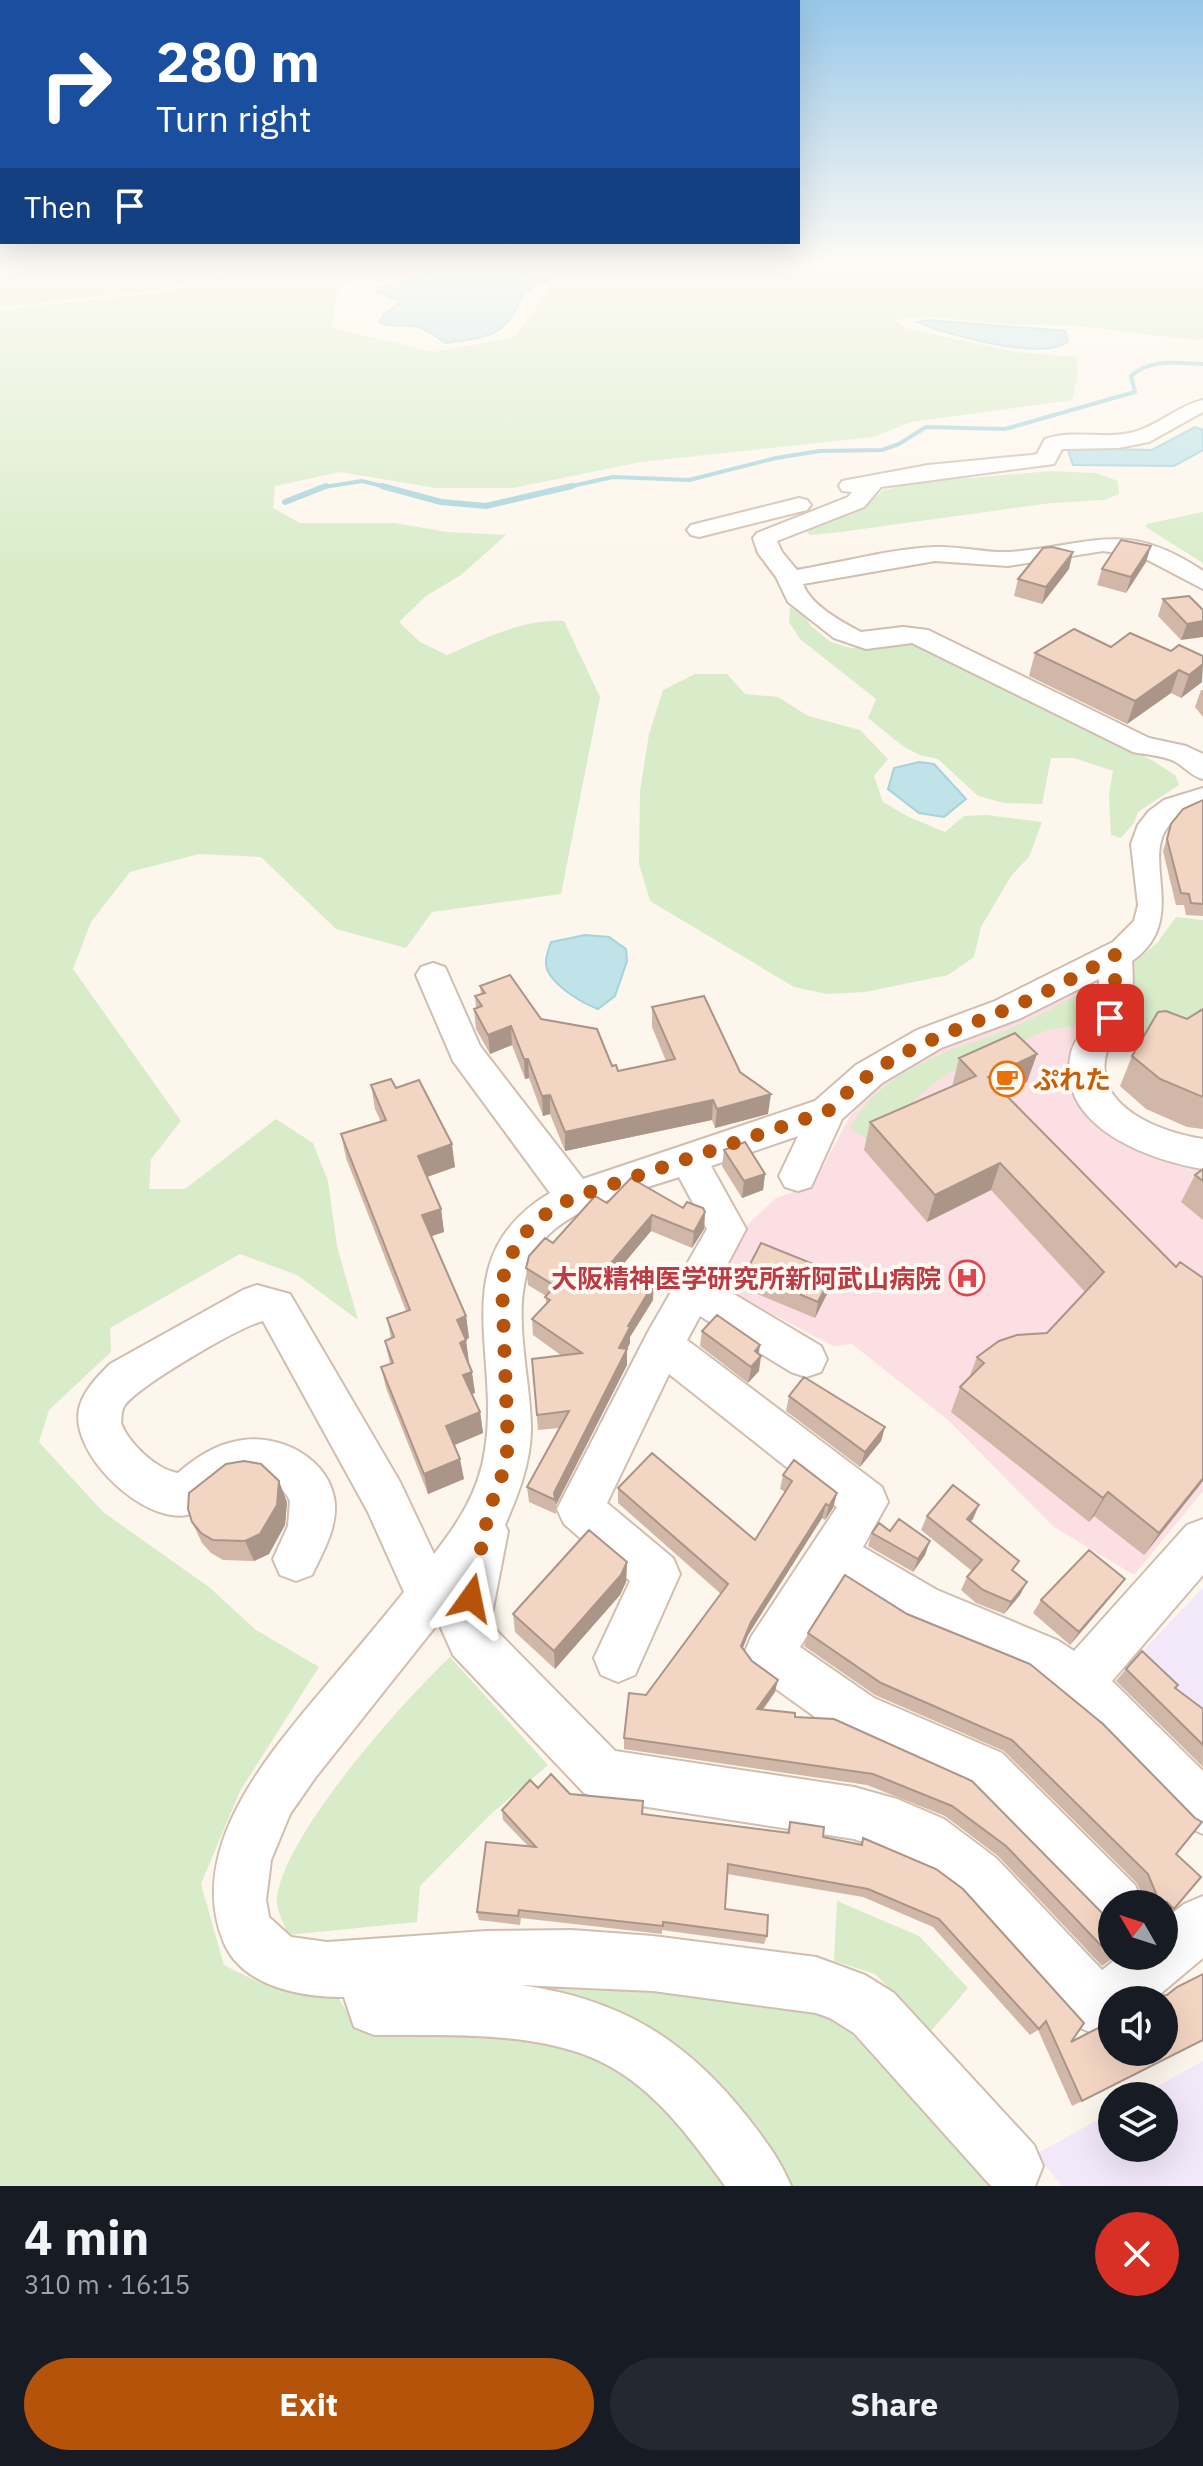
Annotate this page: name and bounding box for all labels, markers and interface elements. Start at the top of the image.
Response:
text: 280 m [156,25,320,97]
icon: right [24,32,128,136]
text: Turn right [156,95,312,142]
icon: arrive [108,184,152,228]
text: Then [24,187,92,226]
pin [1076,984,1144,1052]
icon: arrive [1088,996,1132,1040]
cafe icon: ぷれた [988,1060,1026,1098]
place label: ぷれた [1033,1062,1111,1096]
hospital icon: 大阪精神医学研究所新阿武山病院 [948,1259,986,1297]
place label: 大阪精神医学研究所新阿武山病院 [551,1261,941,1295]
position arrow [429,1556,513,1640]
north arrow [1098,1890,1178,1970]
map controls [1098,1890,1178,2162]
button: sound [1098,1986,1178,2066]
button: layers [1098,2082,1178,2162]
text: 4 min [24,2206,149,2268]
button: close [1095,2212,1179,2296]
text: 310 m · 16:15 [24,2267,190,2301]
button: Exit [24,2358,594,2450]
button: Share [610,2358,1179,2450]

